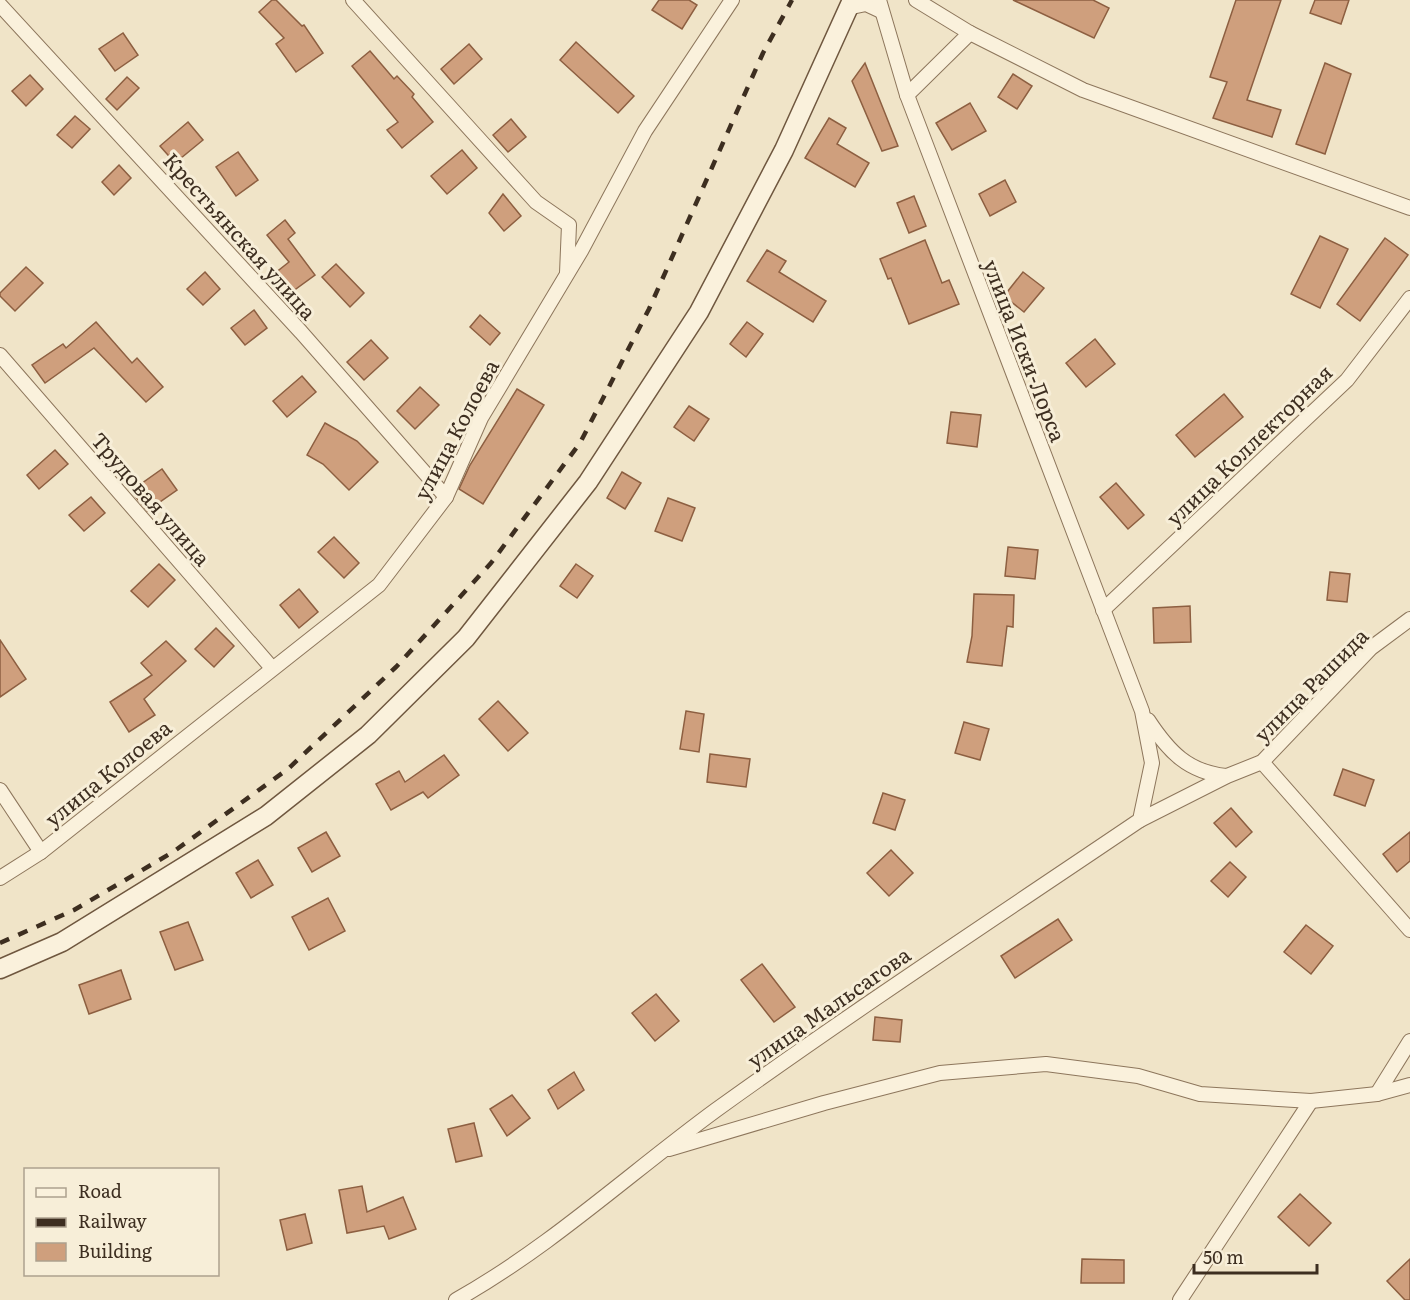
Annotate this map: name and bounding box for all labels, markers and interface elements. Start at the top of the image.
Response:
street label: Крестьянская улица [157,144,325,326]
street label: улица Иски-Лорса [977,254,1075,446]
street label: улица Колоева [405,353,505,505]
street label: улица Коллекторная [1158,356,1338,532]
street label: Трудовая улица [85,424,219,572]
street label: улица Рашида [1246,619,1375,748]
street label: улица Колоева [37,711,178,833]
street label: улица Мальсагова [740,938,917,1074]
legend [24,1168,219,1276]
text: Road [78,1177,122,1204]
text: Railway [78,1207,147,1234]
text: Building [78,1237,153,1264]
scale bar [1194,1237,1317,1275]
text: 50 m [1203,1243,1244,1270]

